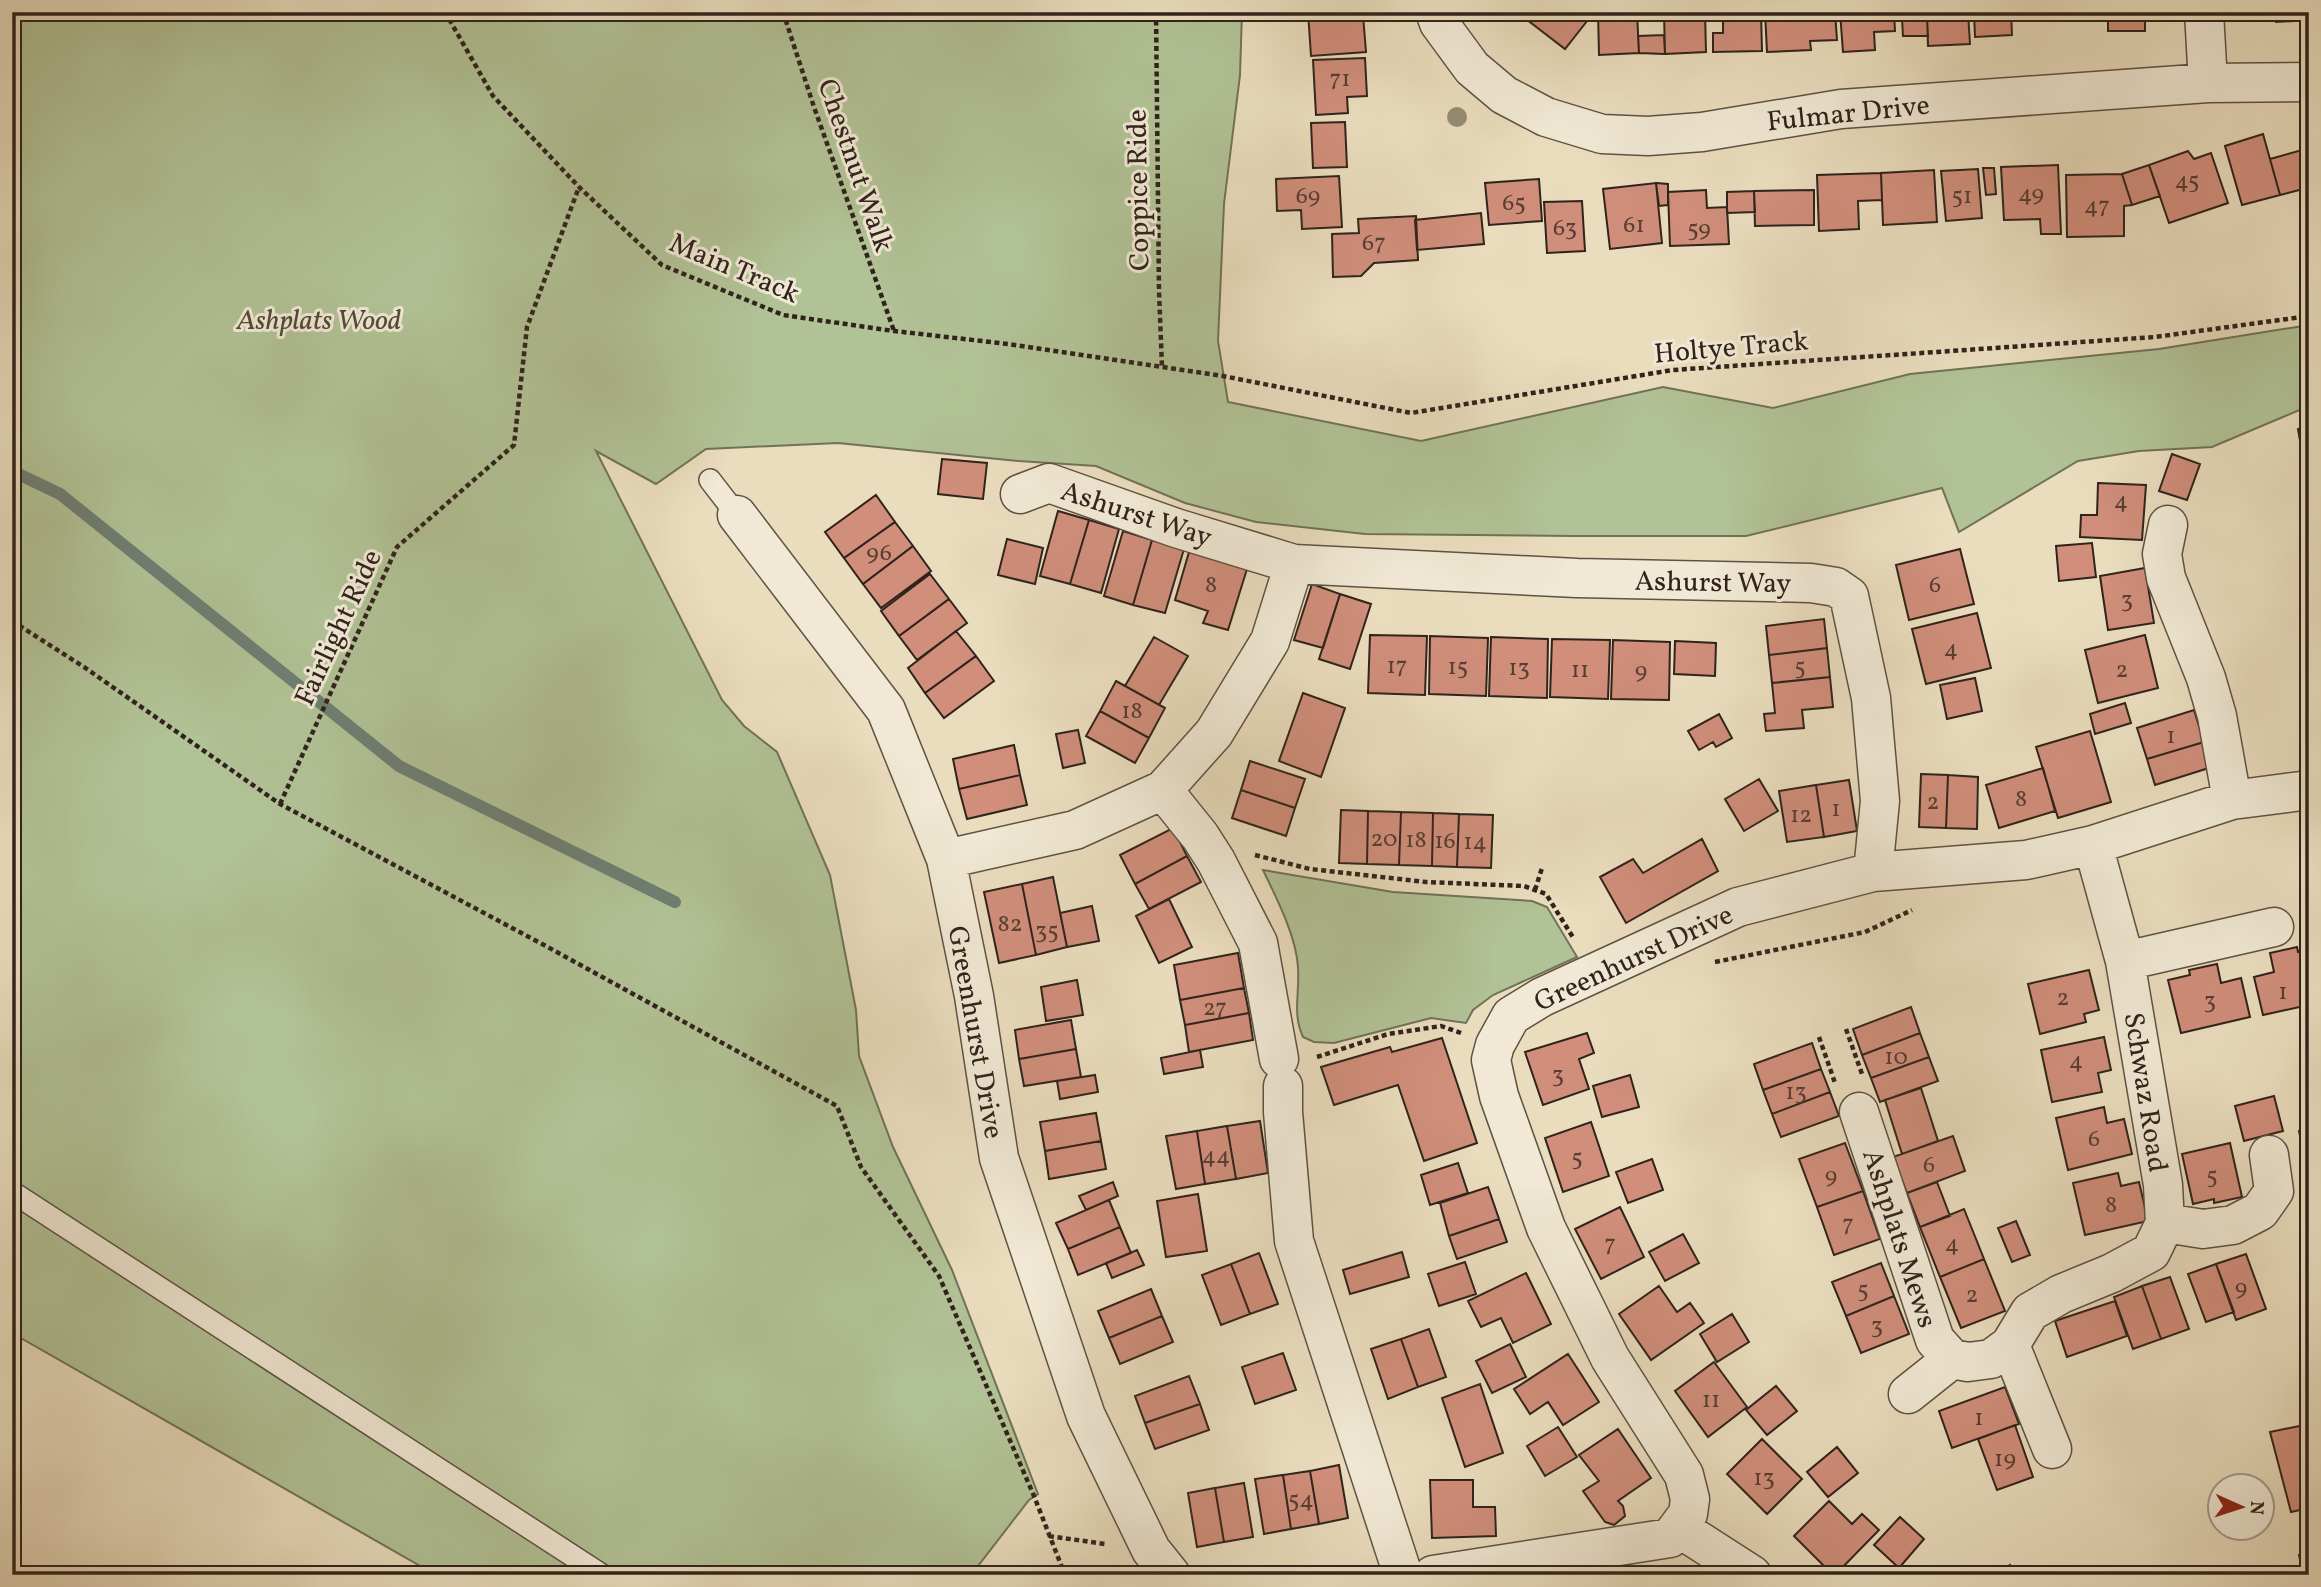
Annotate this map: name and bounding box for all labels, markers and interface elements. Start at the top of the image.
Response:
house number: 71 [1330,63,1350,97]
street label: Chestnut Walk [807,74,903,258]
street label: Fulmar Drive [1765,87,1932,142]
street label: Coppice Ride [1119,109,1160,271]
house number: 45 [2174,165,2200,199]
house number: 49 [2018,178,2044,212]
house number: 69 [1296,180,1320,214]
house number: 51 [1952,180,1972,214]
house number: 65 [1502,187,1526,221]
house number: 47 [2084,190,2110,224]
house number: 61 [1623,209,1645,243]
house number: 63 [1553,212,1577,246]
house number: 59 [1687,213,1711,247]
street label: Main Track [663,224,805,314]
house number: 67 [1362,227,1386,261]
park label: Ashplats Wood [236,302,401,341]
street label: Holtye Track [1652,322,1810,375]
street label: Ashurst Way [1056,473,1217,558]
house number: 4 [2114,485,2128,519]
house number: 96 [866,537,892,571]
street label: Fairlight Ride [286,544,392,713]
street label: Ashurst Way [1634,563,1792,604]
house number: 8 [1205,569,1217,603]
house number: 6 [1929,569,1941,603]
house number: 3 [2121,584,2133,618]
house number: 4 [1944,633,1958,667]
house number: 17 [1387,650,1407,684]
house number: 15 [1448,651,1468,685]
house number: 5 [1794,651,1806,685]
house number: 13 [1508,652,1530,686]
house number: 11 [1571,654,1589,688]
house number: 2 [2116,654,2128,688]
house number: 9 [1635,655,1647,689]
house number: 18 [1121,695,1143,729]
house number: 1 [2166,720,2176,754]
house number: 8 [2015,783,2027,817]
house number: 2 [1927,786,1939,820]
house number: 1 [1831,793,1841,827]
house number: 12 [1790,799,1812,833]
house number: 20 [1370,823,1398,857]
house number: 18 [1405,824,1427,858]
house number: 16 [1434,825,1456,859]
house number: 14 [1463,826,1487,860]
street label: Greenhurst Drive [1528,896,1740,1022]
house number: 82 [997,908,1023,942]
house number: 35 [1035,915,1059,949]
street label: Greenhurst Drive [937,923,1012,1142]
house number: 1 [2278,976,2288,1010]
house number: 2 [2057,982,2069,1016]
house number: 3 [2204,985,2216,1019]
house number: 27 [1203,992,1227,1026]
street label: Schwaz Road [2113,1010,2176,1175]
house number: 10 [1884,1041,1908,1075]
house number: 4 [2069,1045,2083,1079]
house number: 3 [1552,1059,1564,1093]
house number: 13 [1785,1076,1807,1110]
house number: 6 [2088,1123,2100,1157]
house number: 44 [1202,1140,1230,1174]
house number: 5 [1571,1142,1583,1176]
street label: Ashplats Mews [1851,1144,1946,1333]
house number: 6 [1923,1149,1935,1183]
house number: 9 [1825,1160,1837,1194]
house number: 5 [2206,1160,2218,1194]
house number: 8 [2105,1189,2117,1223]
house number: 7 [1842,1208,1854,1242]
house number: 7 [1604,1228,1616,1262]
house number: 4 [1945,1228,1959,1262]
house number: 9 [2235,1272,2247,1306]
house number: 5 [1857,1274,1869,1308]
house number: 2 [1966,1279,1978,1313]
house number: 3 [1871,1310,1883,1344]
house number: 11 [1702,1384,1720,1418]
house number: 1 [1974,1402,1984,1436]
house number: 19 [1994,1443,2016,1477]
house number: 13 [1753,1462,1775,1496]
north arrow [2206,1472,2276,1542]
house number: 54 [1288,1484,1314,1518]
text: N [2243,1500,2269,1516]

